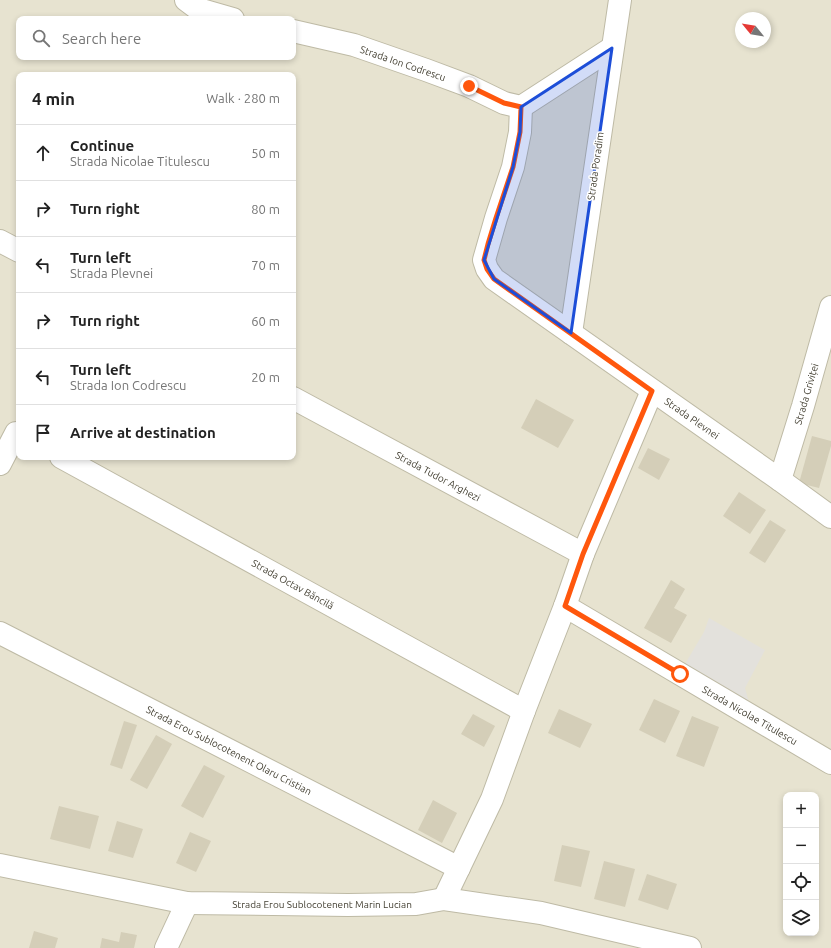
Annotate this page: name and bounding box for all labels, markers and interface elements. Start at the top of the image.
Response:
north arrow [735,12,771,48]
search box [16,16,296,60]
icon: search [30,27,52,49]
text: Search here [62,30,141,47]
street label: Strada Ion Codrescu [359,44,447,83]
route end [460,77,478,95]
text: 4 min [32,89,75,108]
text: Walk · 280 m [206,91,280,105]
street label: Strada Poradim [585,131,606,201]
text: Continue [70,137,134,154]
icon: ahead [32,142,54,164]
text: 50 m [251,146,280,160]
text: Strada Nicolae Titulescu [70,154,210,168]
icon: right [32,198,54,220]
text: Turn right [70,200,140,217]
text: 80 m [251,202,280,216]
text: Turn left [70,249,131,266]
icon: left [32,254,54,276]
text: 70 m [251,258,280,272]
text: Strada Plevnei [70,266,153,280]
icon: right [32,310,54,332]
text: Turn right [70,312,140,329]
text: 60 m [251,314,280,328]
text: Turn left [70,361,131,378]
street label: Strada Griviței [792,362,821,426]
icon: left [32,366,54,388]
text: 20 m [251,370,280,384]
text: Strada Ion Codrescu [70,378,186,392]
street label: Strada Plevnei [662,396,721,441]
icon: arrive [32,422,54,444]
text: Arrive at destination [70,424,216,441]
street label: Strada Tudor Arghezi [393,449,482,503]
street label: Strada Octav Băncilă [250,557,336,612]
route start [671,665,689,683]
street label: Strada Nicolae Titulescu [700,684,799,747]
street label: Strada Erou Sublocotenent Olaru Cristian [144,704,313,797]
map controls [783,792,819,936]
button: + [783,792,819,828]
button: − [783,828,819,864]
button: locate [783,864,819,900]
street label: Strada Erou Sublocotenent Marin Lucian [232,899,412,910]
button: layers [783,900,819,936]

